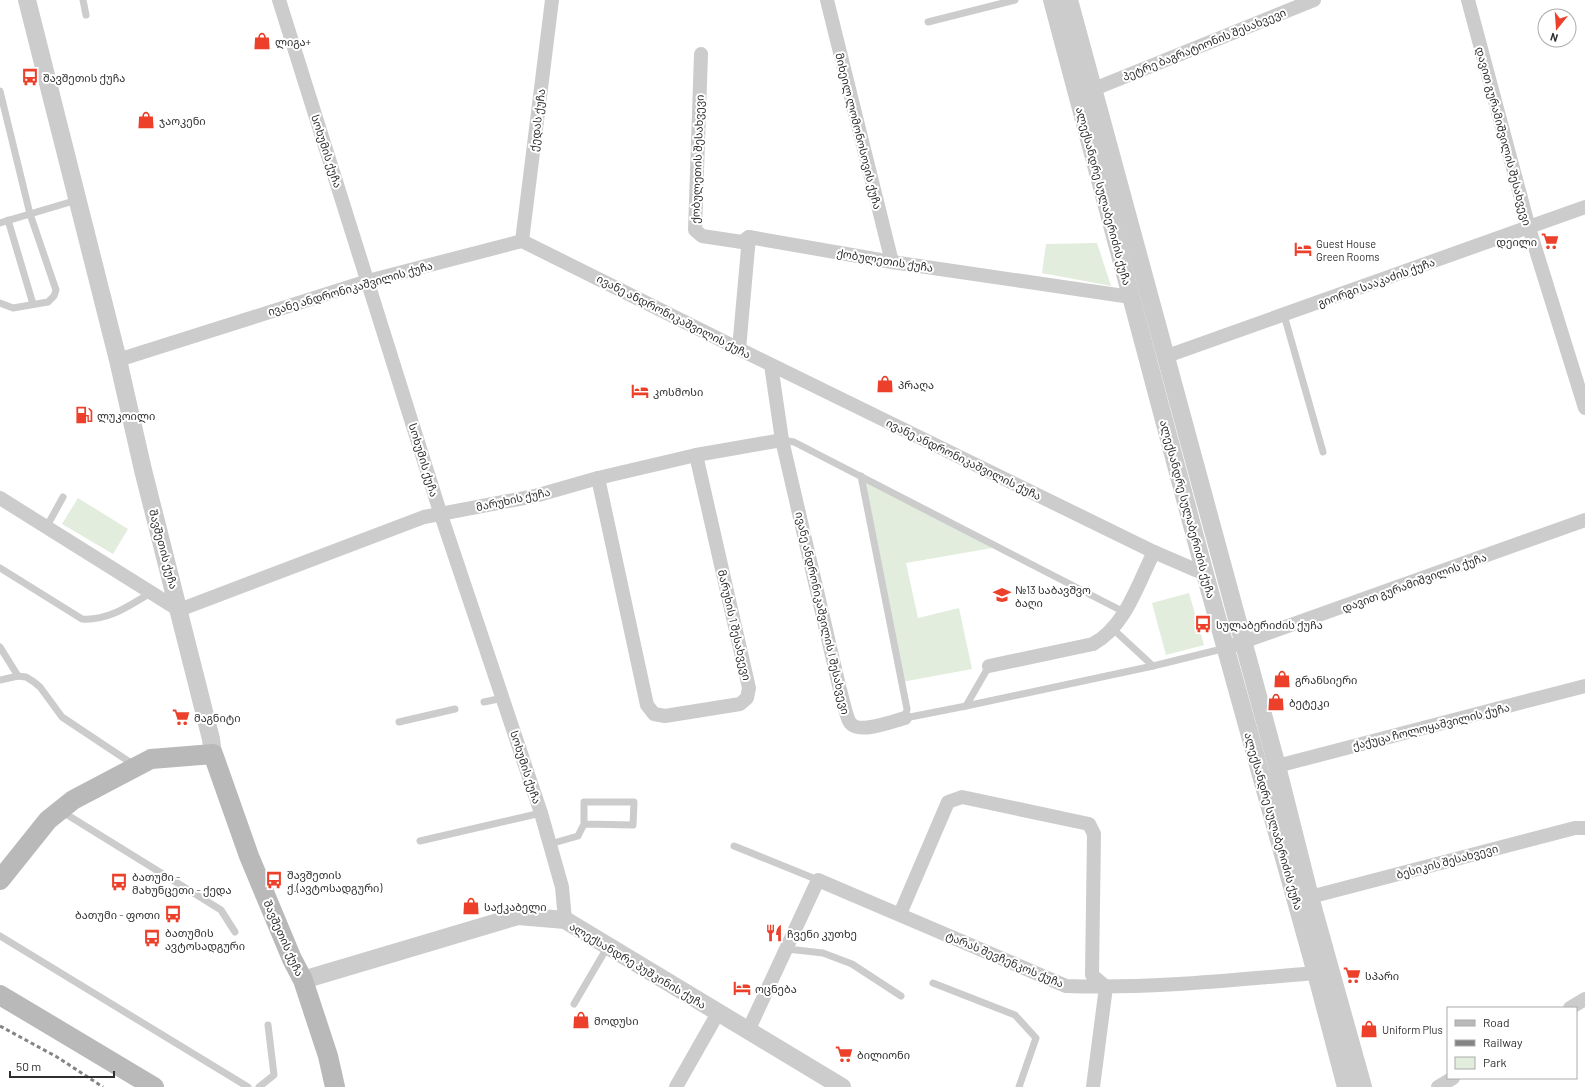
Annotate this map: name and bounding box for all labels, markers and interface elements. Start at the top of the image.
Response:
street label: პეტრე ბაგრატიონის შესახვევი [1120,5,1288,84]
north arrow [1537,8,1577,48]
shop icon: ლიგა+ [252,31,272,51]
text: N [1549,31,1559,45]
place label: ლიგა+ [275,35,312,49]
street label: დავით გურამიშვილის შესახვევი [1473,45,1534,227]
street label: მიხეილ ლომონოსოვის ქუჩა [832,51,885,211]
bus stop icon: შავშეთის ქუჩა [20,67,40,87]
place label: შავშეთის ქუჩა [43,71,125,85]
street label: ქედას ქუჩა [527,88,548,152]
street label: ქობულეთის შესახვევი [688,94,707,224]
street label: ალექსანდრე სულაბერიძის ქუჩა [1073,105,1134,287]
shop icon: ჯაოკენი [136,110,156,130]
street label: სოხუმის ქუჩა [308,113,345,190]
place label: ჯაოკენი [159,114,206,128]
supermarket icon: დეილი [1540,231,1560,251]
place label: დეილი [1496,235,1537,249]
place label: Guest House Green Rooms [1316,237,1380,263]
hotel icon: Guest House Green Rooms [1293,239,1313,259]
street label: ქობულეთის ქუჩა [836,246,934,275]
street label: გიორგი სააკაძის ქუჩა [1316,255,1437,310]
street label: ივანე ანდრონიკაშვილის ქუჩა [266,258,434,319]
street label: ივანე ანდრონიკაშვილის ქუჩა [595,271,753,361]
shop icon: პრაღა [875,374,895,394]
place label: პრაღა [898,378,934,392]
hotel icon: კოსმოსი [630,381,650,401]
place label: კოსმოსი [653,385,703,399]
fuel station icon: ლუკოილი [74,405,94,425]
place label: ლუკოილი [97,409,155,423]
street label: ივანე ანდრონიკაშვილის ქუჩა [884,416,1044,503]
street label: ალექსანდრე სულაბერიძის ქუჩა [1157,418,1218,600]
street label: სოხუმის ქუჩა [406,422,441,499]
street label: მარუხის ქუჩა [475,485,551,514]
street label: შავშეთის ქუჩა [146,508,181,591]
street label: ივანე ანდრონიკაშვილის I შესახვევი [792,510,853,716]
street label: დავით გურამიშვილის ქუჩა [1340,550,1488,615]
street label: მარუხის 1 შესახვევი [715,568,754,682]
place label: №13 საბავშვო ბაღი [1015,583,1091,610]
school or university icon: №13 საბავშვო ბაღი [992,585,1012,605]
bus stop icon: სულაბერიძის ქუჩა [1193,614,1213,634]
place label: სულაბერიძის ქუჩა [1216,618,1323,632]
shop icon: გრანსიერი [1272,669,1292,689]
place label: გრანსიერი [1295,673,1357,687]
shop icon: ბეტეკი [1266,692,1286,712]
place label: ბეტეკი [1289,696,1329,710]
street label: ქაქუცა ჩოლოყაშვილის ქუჩა [1351,700,1511,753]
supermarket icon: მაგნიტი [171,707,191,727]
place label: მაგნიტი [194,711,241,725]
street label: სოხუმის ქუჩა [507,729,544,806]
street label: ალექსანდრე სულაბერიძის ქუჩა [1241,731,1306,912]
street label: ბესიკის შესახვევი [1395,841,1500,882]
place label: შავშეთის ქ.(ავტოსადგური) [287,868,382,895]
place label: ბათუმი - მახუნცეთი - ქედა [132,870,232,897]
bus stop icon: შავშეთის ქ.(ავტოსადგური) [264,870,284,890]
bus stop icon: ბათუმი - მახუნცეთი - ქედა [109,872,129,892]
shop icon: საქკაბელი [461,896,481,916]
street label: შავშეთის ქუჩა [260,898,307,979]
place label: საქკაბელი [484,900,547,914]
bus stop icon: ბათუმი - ფოთი [163,904,183,924]
place label: ბათუმი - ფოთი [75,908,160,922]
street label: ალექსანდრე პუშკინის ქუჩა [567,919,709,1012]
restaurant icon: ჩვენი კუთხე [764,923,784,943]
place label: ბათუმის ავტოსადგური [165,926,245,953]
place label: ჩვენი კუთხე [787,927,857,941]
bus stop icon: ბათუმის ავტოსადგური [142,928,162,948]
street label: ტარას შევჩენკოს ქუჩა [944,928,1066,991]
supermarket icon: სპარი [1342,965,1362,985]
place label: სპარი [1365,969,1399,982]
hotel icon: ოცნება [732,978,752,998]
place label: ოცნება [755,982,797,996]
legend [1447,1007,1577,1079]
shop icon: მოდუსი [571,1010,591,1030]
place label: მოდუსი [594,1014,639,1028]
text: Road [1483,1015,1510,1029]
shop icon: Uniform Plus [1359,1019,1379,1039]
place label: Uniform Plus [1382,1023,1443,1036]
text: Railway [1483,1035,1523,1049]
supermarket icon: ბილიონი [834,1044,854,1064]
place label: ბილიონი [857,1048,910,1062]
scale bar [10,1053,114,1079]
text: Park [1483,1055,1507,1069]
text: 50 m [16,1059,41,1073]

